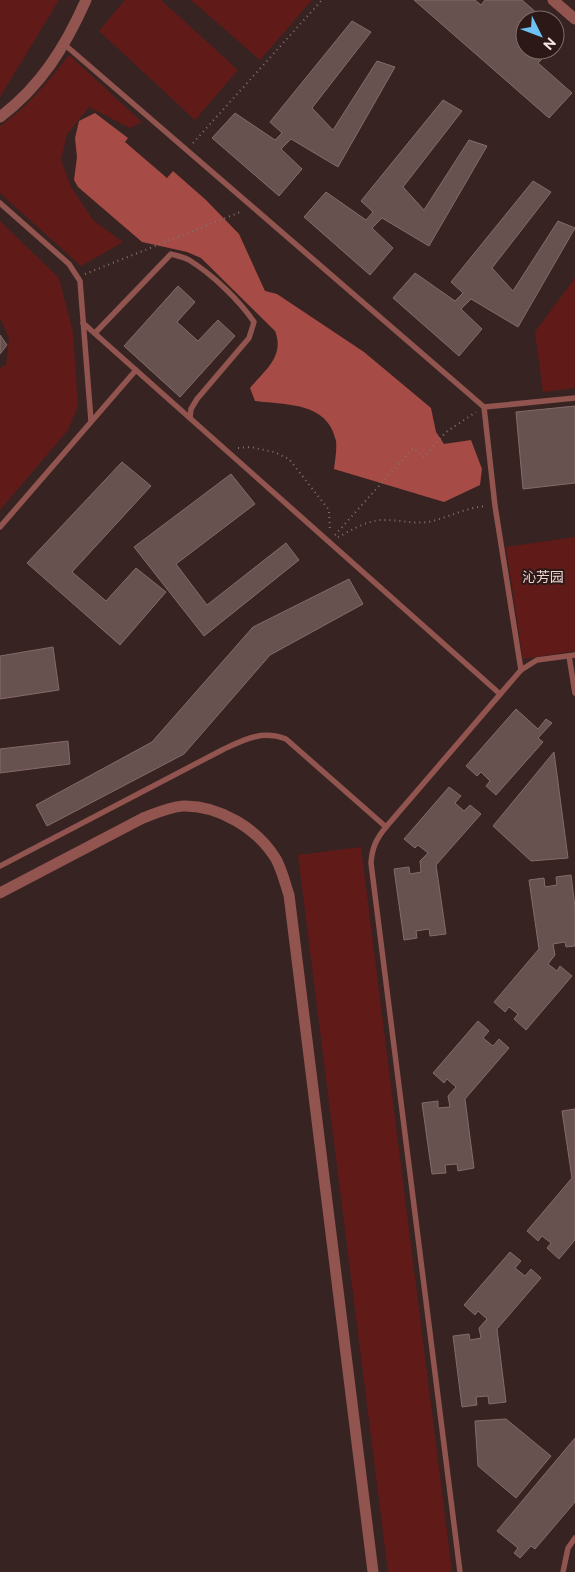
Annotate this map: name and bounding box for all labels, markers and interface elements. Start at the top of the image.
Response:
north arrow [515,10,565,60]
text: N [540,34,559,53]
park label: 沁芳园 [522,569,564,585]

